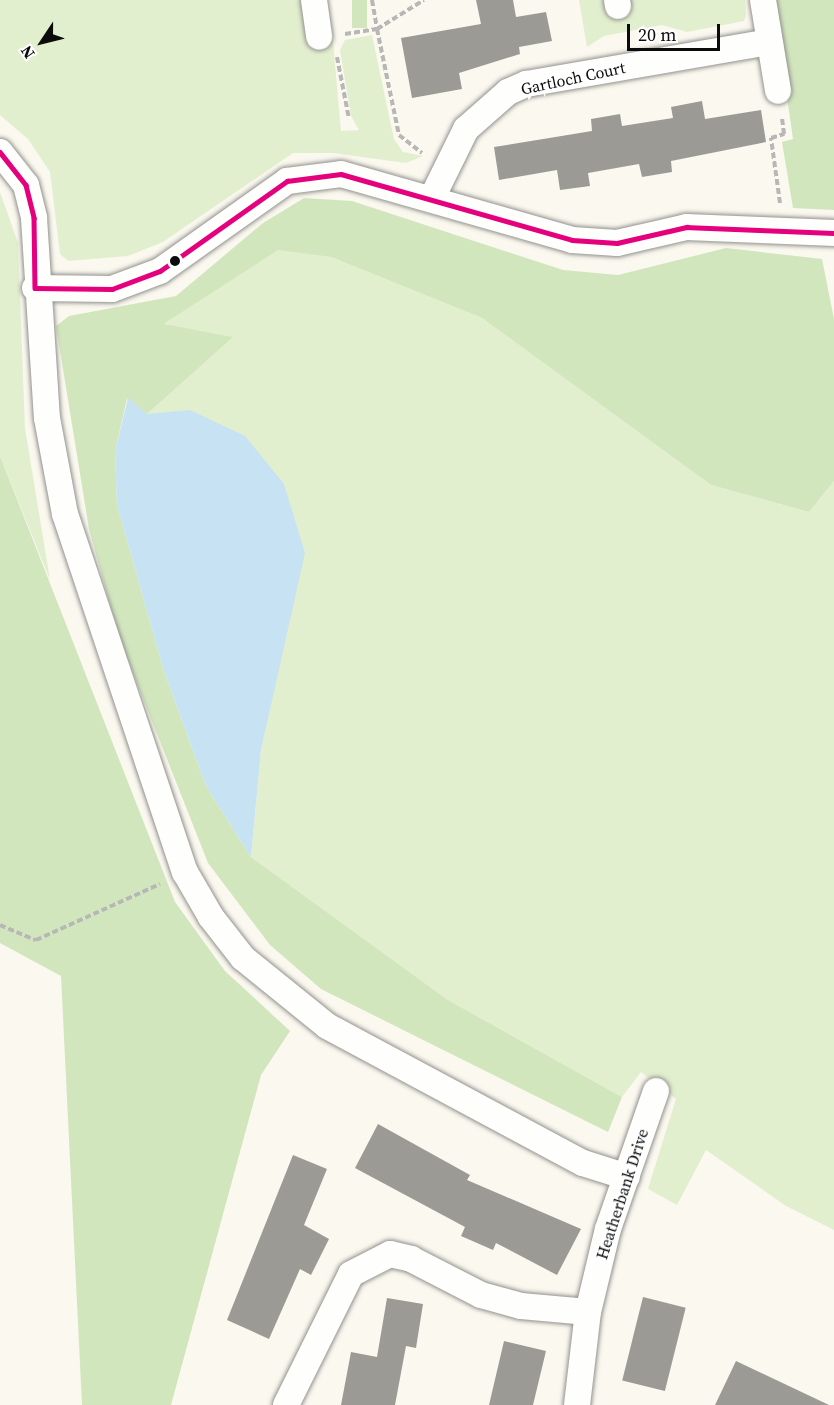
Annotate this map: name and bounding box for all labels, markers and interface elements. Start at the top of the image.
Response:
north arrow [12,12,72,72]
scale bar [630,12,723,50]
text: 20 m [638,22,676,47]
text: N [15,41,40,63]
street label: Gartloch Court [519,58,627,98]
unlabelled marker [169,255,181,267]
street label: Heatherbank Drive [592,1126,652,1262]

